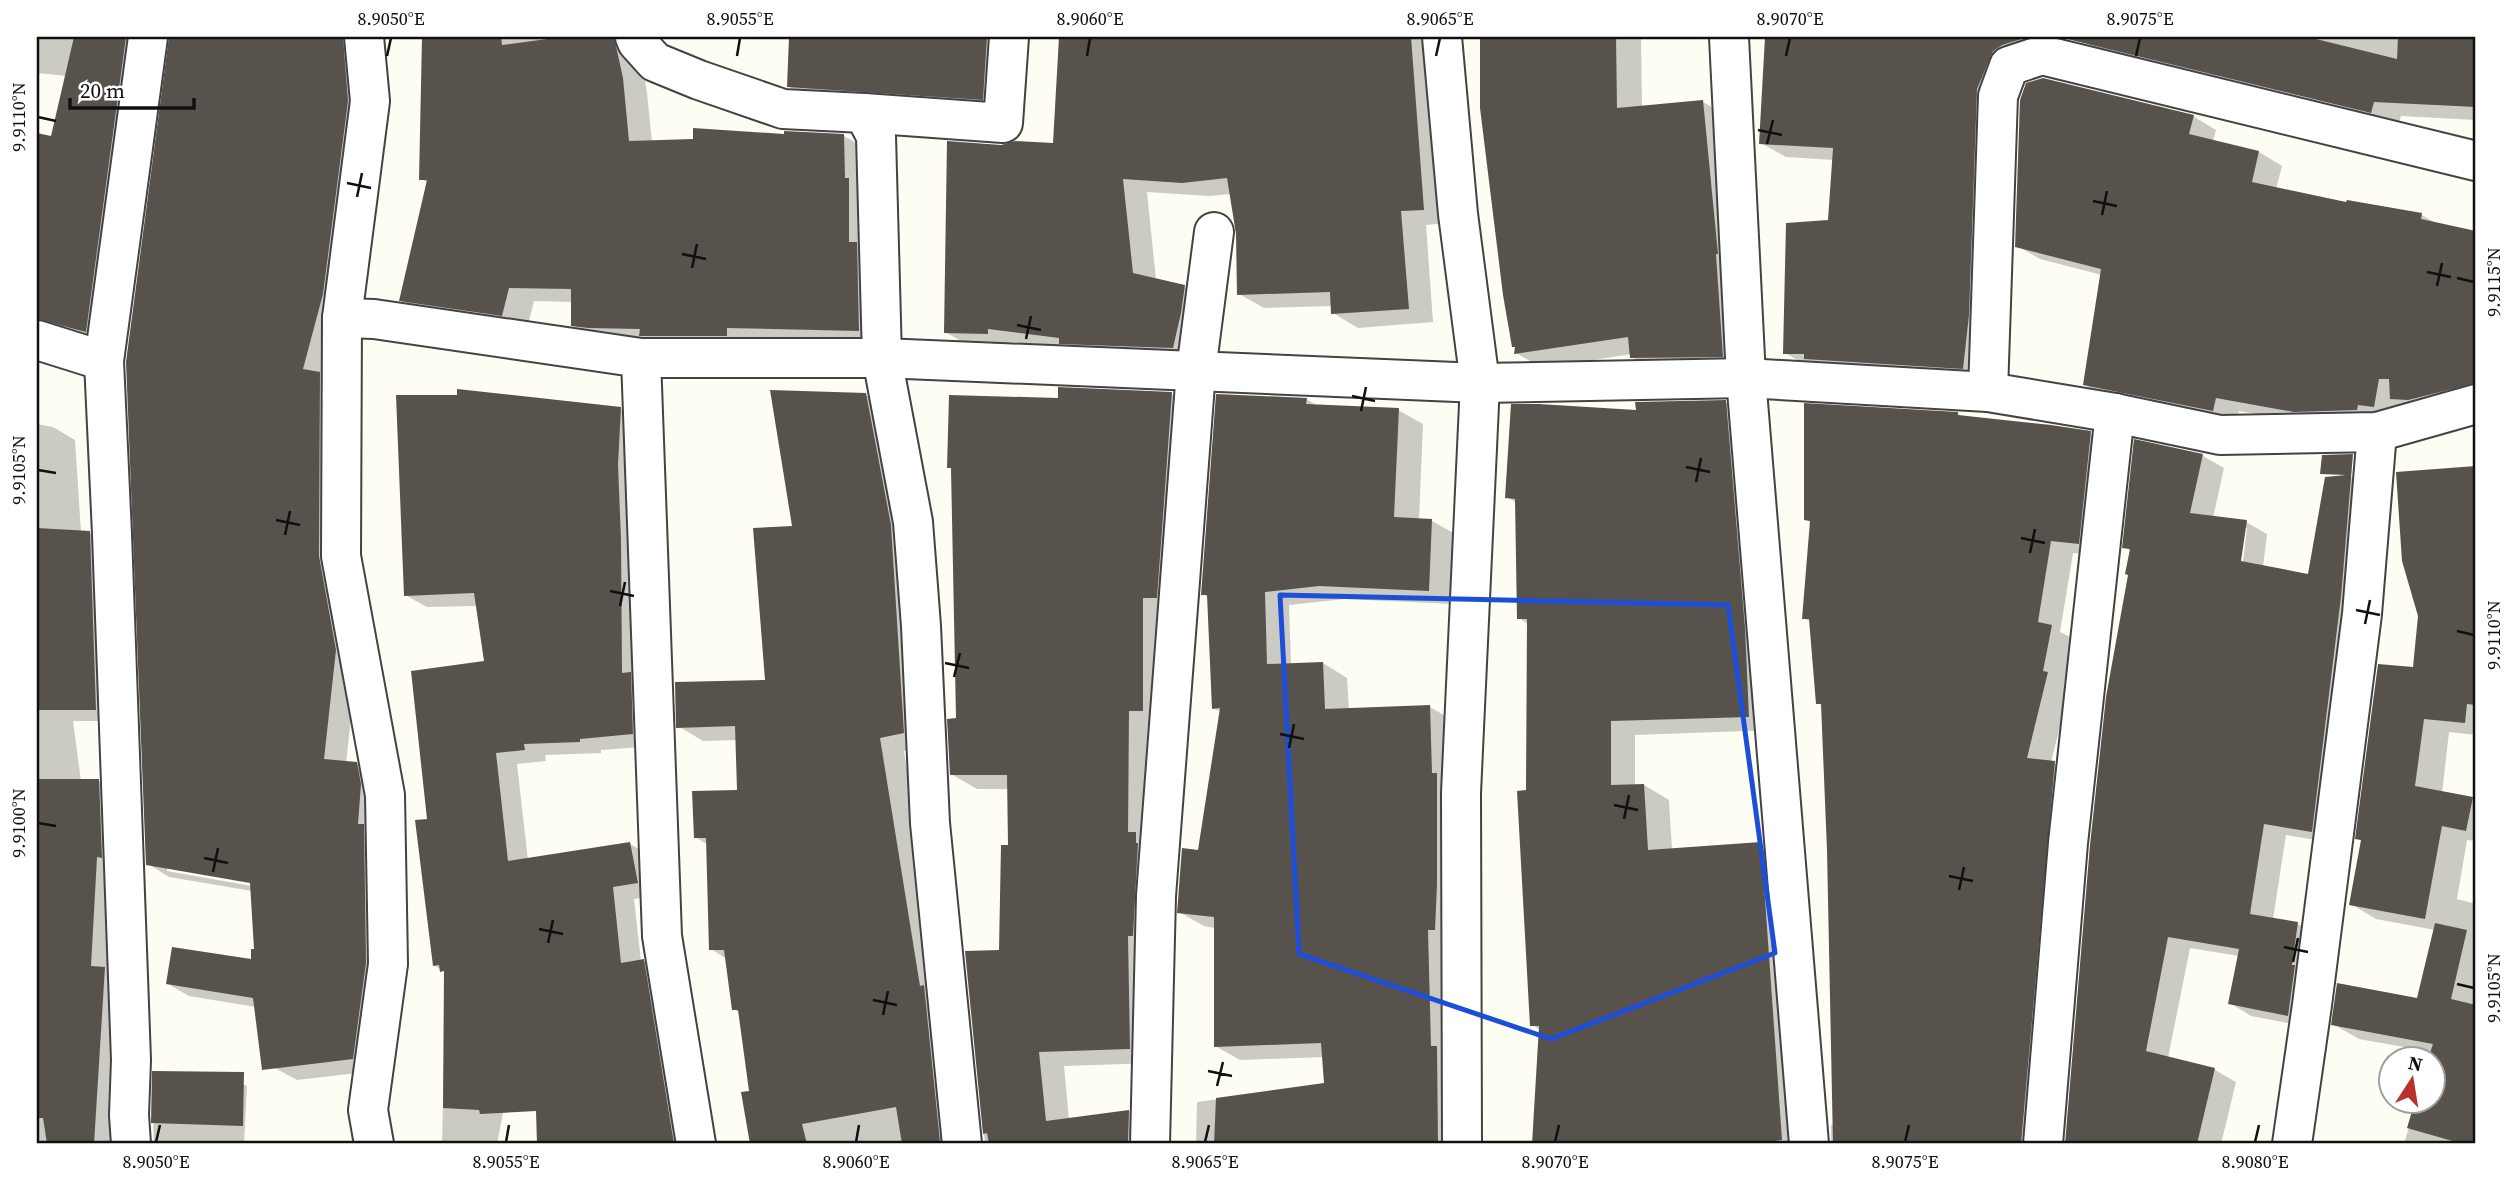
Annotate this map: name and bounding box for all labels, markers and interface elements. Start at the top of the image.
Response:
text: 8.9050°E [357,6,425,31]
text: 8.9055°E [706,6,774,31]
text: 8.9060°E [1056,6,1124,31]
text: 8.9065°E [1406,6,1474,31]
text: 8.9070°E [1756,6,1824,31]
text: 8.9075°E [2106,6,2174,31]
scale bar [70,66,194,110]
text: 20 m [80,76,125,105]
text: 9.9110°N [6,82,31,152]
text: 9.9115°N [2481,247,2506,317]
text: 9.9105°N [6,435,31,505]
text: 9.9110°N [2481,600,2506,670]
text: 9.9100°N [6,788,31,858]
text: 9.9105°N [2481,953,2506,1023]
north arrow [2376,1044,2446,1114]
text: N [2406,1049,2425,1078]
text: 8.9050°E [122,1149,190,1174]
text: 8.9055°E [472,1149,540,1174]
text: 8.9060°E [822,1149,890,1174]
text: 8.9065°E [1171,1149,1239,1174]
text: 8.9070°E [1521,1149,1589,1174]
text: 8.9075°E [1871,1149,1939,1174]
text: 8.9080°E [2221,1149,2289,1174]

